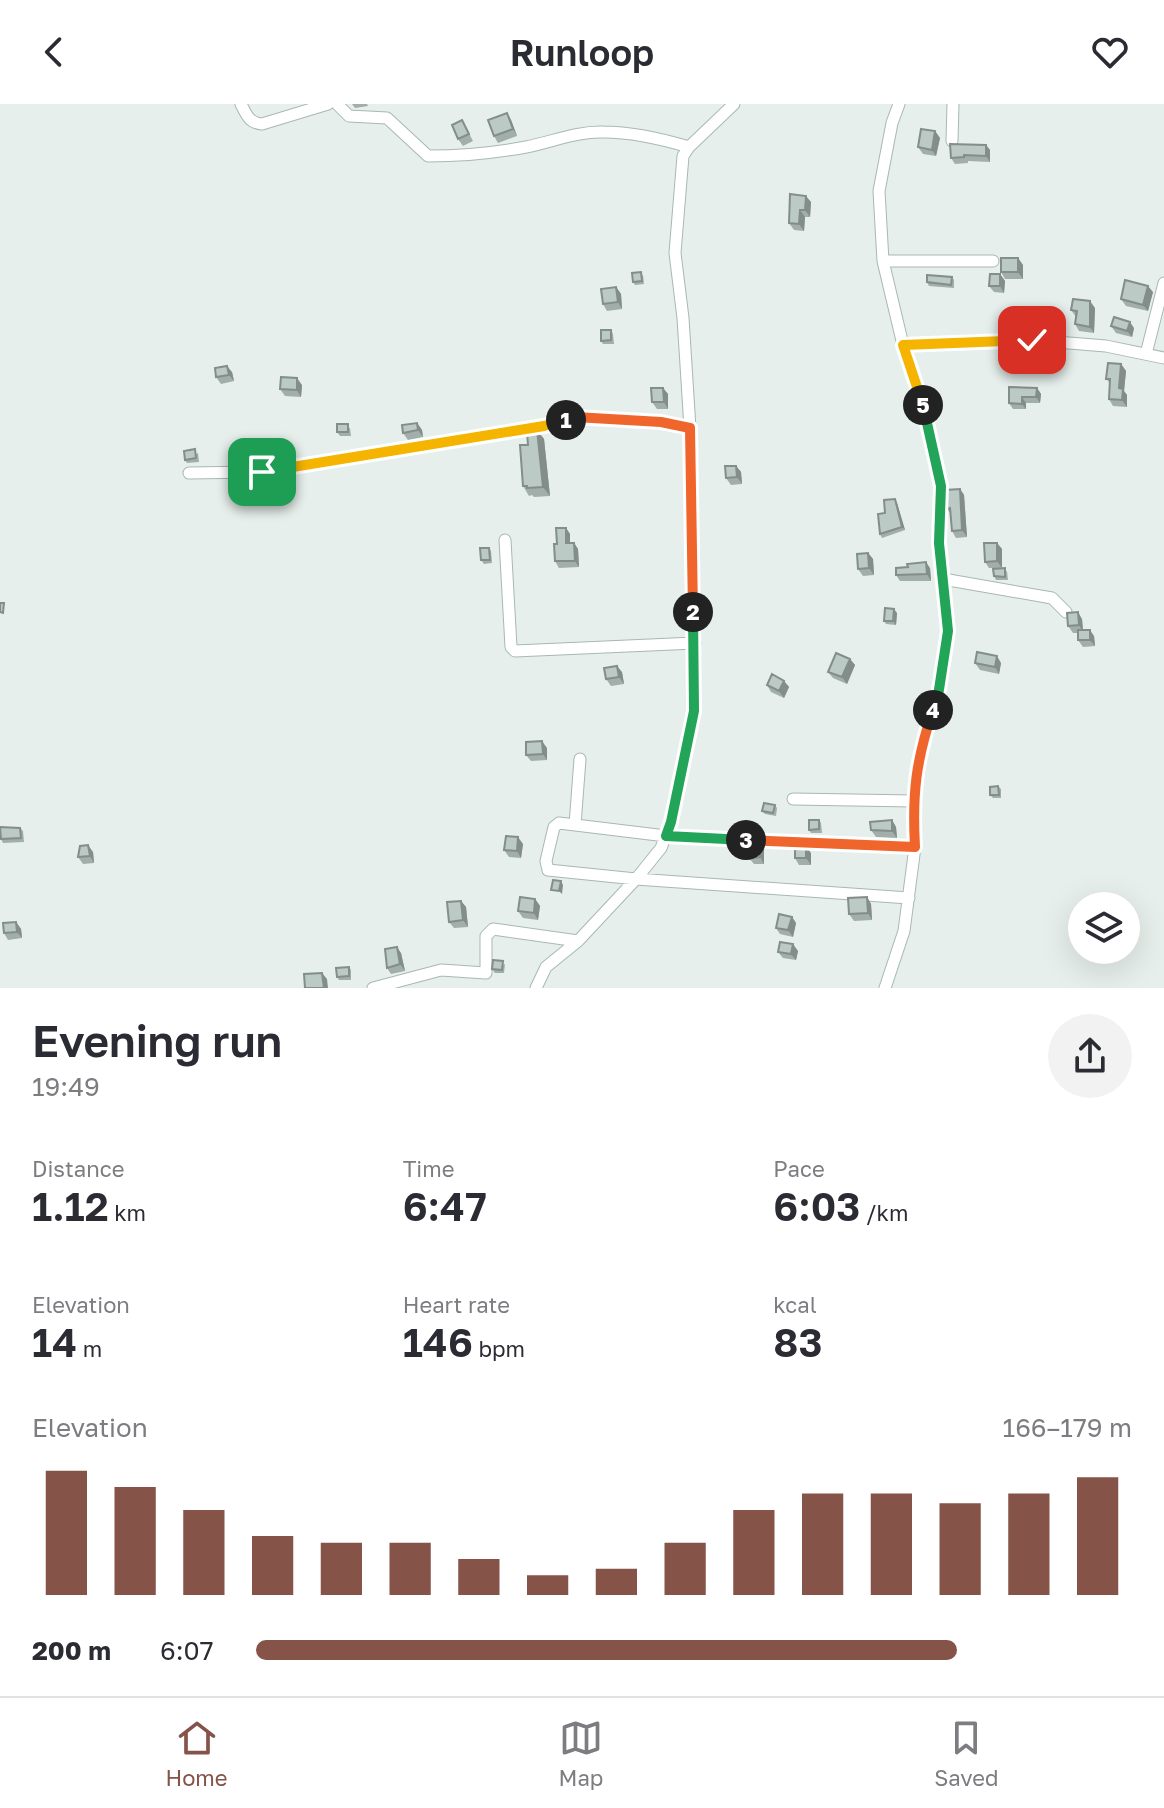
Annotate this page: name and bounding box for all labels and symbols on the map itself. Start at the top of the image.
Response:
pin [998,306,1066,374]
pin: 5 [903,385,943,425]
pin: 1 [546,400,586,440]
pin [228,438,296,506]
pin: 2 [673,592,713,632]
pin: 4 [913,690,953,730]
pin: 3 [726,820,766,860]

